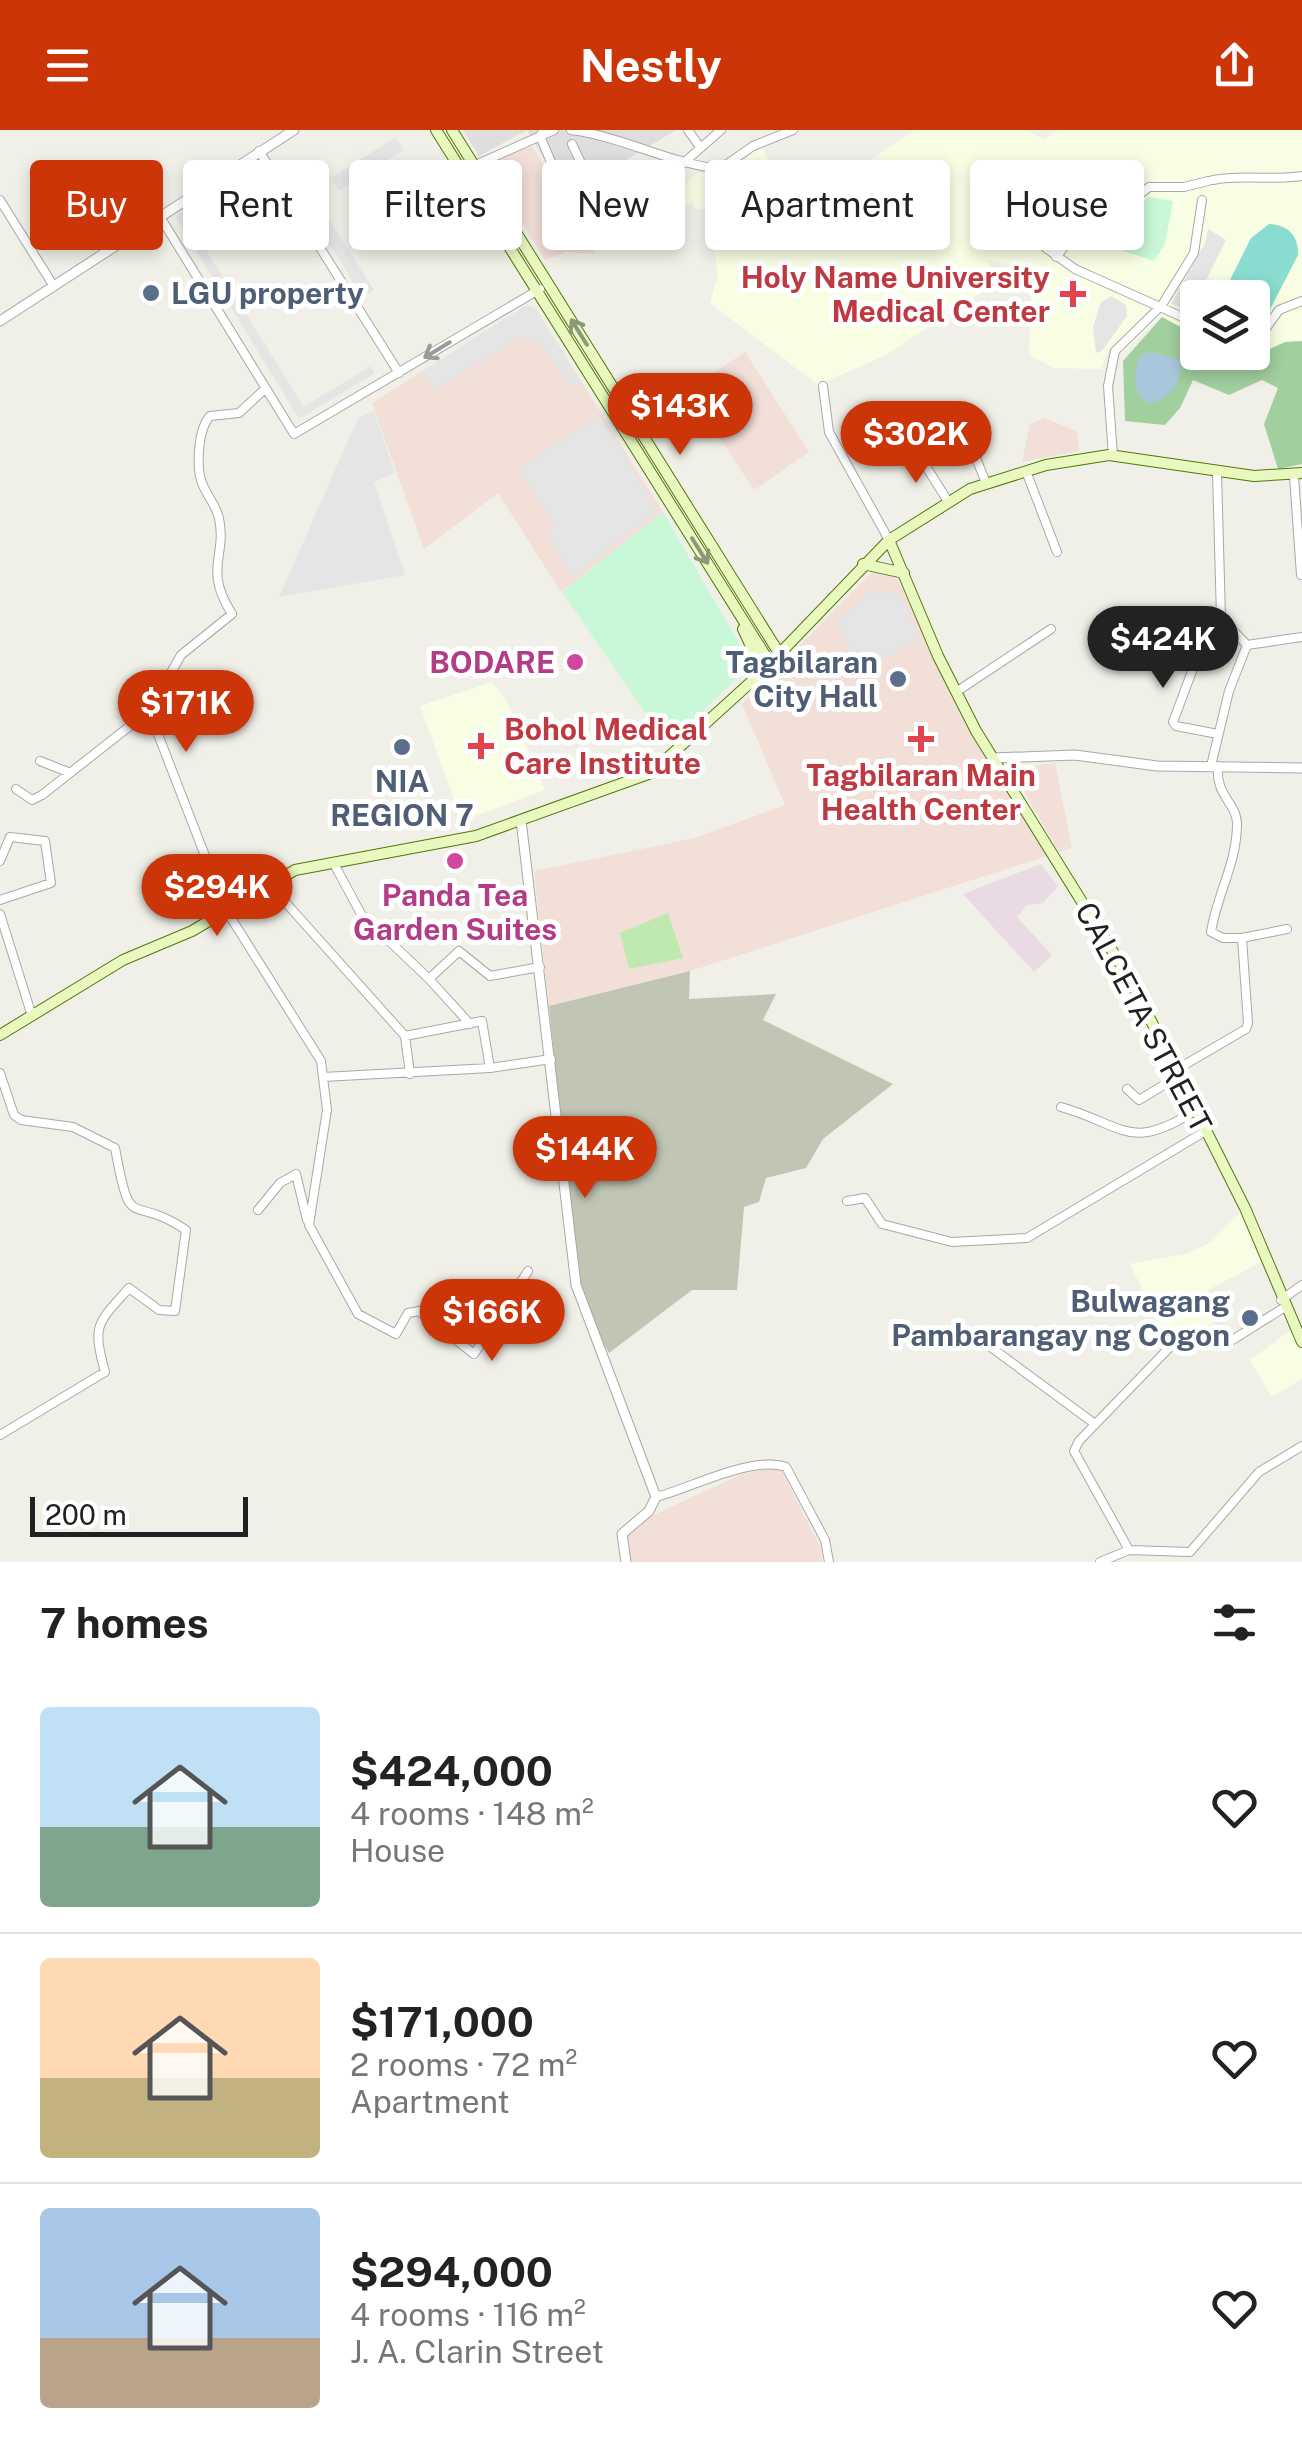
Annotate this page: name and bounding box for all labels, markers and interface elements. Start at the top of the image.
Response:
icon: menu [40,38,95,93]
icon: share [1207,38,1262,93]
text: Nestly [580,39,722,92]
chip: Buy [30,160,163,250]
chip: Rent [183,160,329,250]
chip: Filters [349,160,522,250]
chip: New [542,160,685,250]
chip: Apartment [705,160,950,250]
chip: House [970,160,1144,250]
place label: Holy Name University Medical Center [741,259,1050,329]
place label: LGU property [171,275,364,311]
map controls [1180,280,1270,370]
button: layers [1180,280,1270,370]
marker: Holy Name University Medical Center [1060,281,1086,307]
marker: LGU property [140,282,162,304]
one-way arrow [569,319,589,347]
one-way arrow [423,340,452,360]
pin: $143K [610,373,750,458]
text: $143K [630,387,730,424]
pin: $302K [846,401,986,486]
text: $302K [863,415,969,452]
one-way arrow [690,537,710,565]
pin: $424K [1093,606,1233,691]
text: $424K [1109,620,1217,657]
place label: BODARE [429,644,555,680]
place label: Tagbilaran City Hall [726,644,878,714]
marker: BODARE [564,651,586,673]
marker: Tagbilaran City Hall [887,668,909,690]
pin: $171K [116,670,256,755]
text: $171K [140,684,232,721]
place label: Bohol Medical Care Institute [504,711,708,781]
marker: Tagbilaran Main Health Center [908,726,934,752]
marker: Bohol Medical Care Institute [468,733,494,759]
marker: NIA REGION 7 [391,736,413,758]
place label: Tagbilaran Main Health Center [806,757,1036,827]
place label: NIA REGION 7 [330,763,474,833]
marker: Panda Tea Garden Suites [444,850,466,872]
pin: $294K [147,854,287,939]
text: $294K [163,868,271,905]
place label: Panda Tea Garden Suites [353,877,557,947]
street label: CALCETA STREET [1068,896,1220,1138]
pin: $144K [515,1116,655,1201]
text: $144K [535,1130,635,1167]
pin: $166K [422,1279,562,1364]
place label: Bulwagang Pambarangay ng Cogon [891,1283,1230,1353]
text: $166K [442,1293,542,1330]
marker: Bulwagang Pambarangay ng Cogon [1239,1307,1261,1329]
scale bar [30,1492,248,1536]
text: 200 m [45,1498,127,1531]
icon: filters [1207,1595,1262,1650]
text: 7 homes [40,1598,209,1647]
text: $424,000 [350,1746,553,1795]
icon: home [120,1747,240,1867]
icon: heart [1207,1780,1262,1835]
text: 4 rooms · 148 m² [350,1795,594,1832]
text: House [350,1832,445,1869]
text: $171,000 [350,1997,534,2046]
icon: home [120,1998,240,2118]
icon: heart [1207,2031,1262,2086]
text: 2 rooms · 72 m² [350,2046,577,2083]
text: Apartment [350,2083,510,2120]
text: $294,000 [350,2247,553,2296]
icon: home [120,2248,240,2368]
icon: heart [1207,2281,1262,2336]
text: 4 rooms · 116 m² [350,2296,586,2333]
text: J. A. Clarin Street [350,2333,604,2370]

